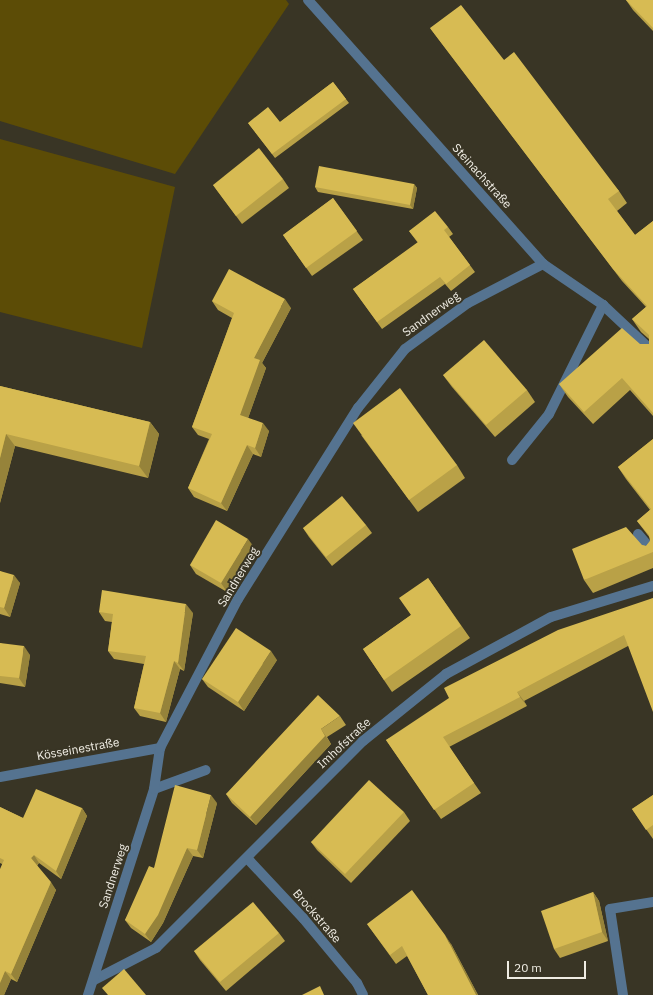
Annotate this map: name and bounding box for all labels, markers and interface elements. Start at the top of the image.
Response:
street label: Steinachstraße [449,141,515,211]
street label: Sandnerweg [400,288,462,340]
street label: Sandnerweg [215,545,261,609]
street label: Imhofstraße [314,715,374,771]
street label: Kösseinestraße [36,735,120,763]
street label: Sandnerweg [96,842,130,910]
street label: Brockstraße [290,886,344,946]
scale bar [509,953,588,979]
text: 20 m [514,960,542,975]

